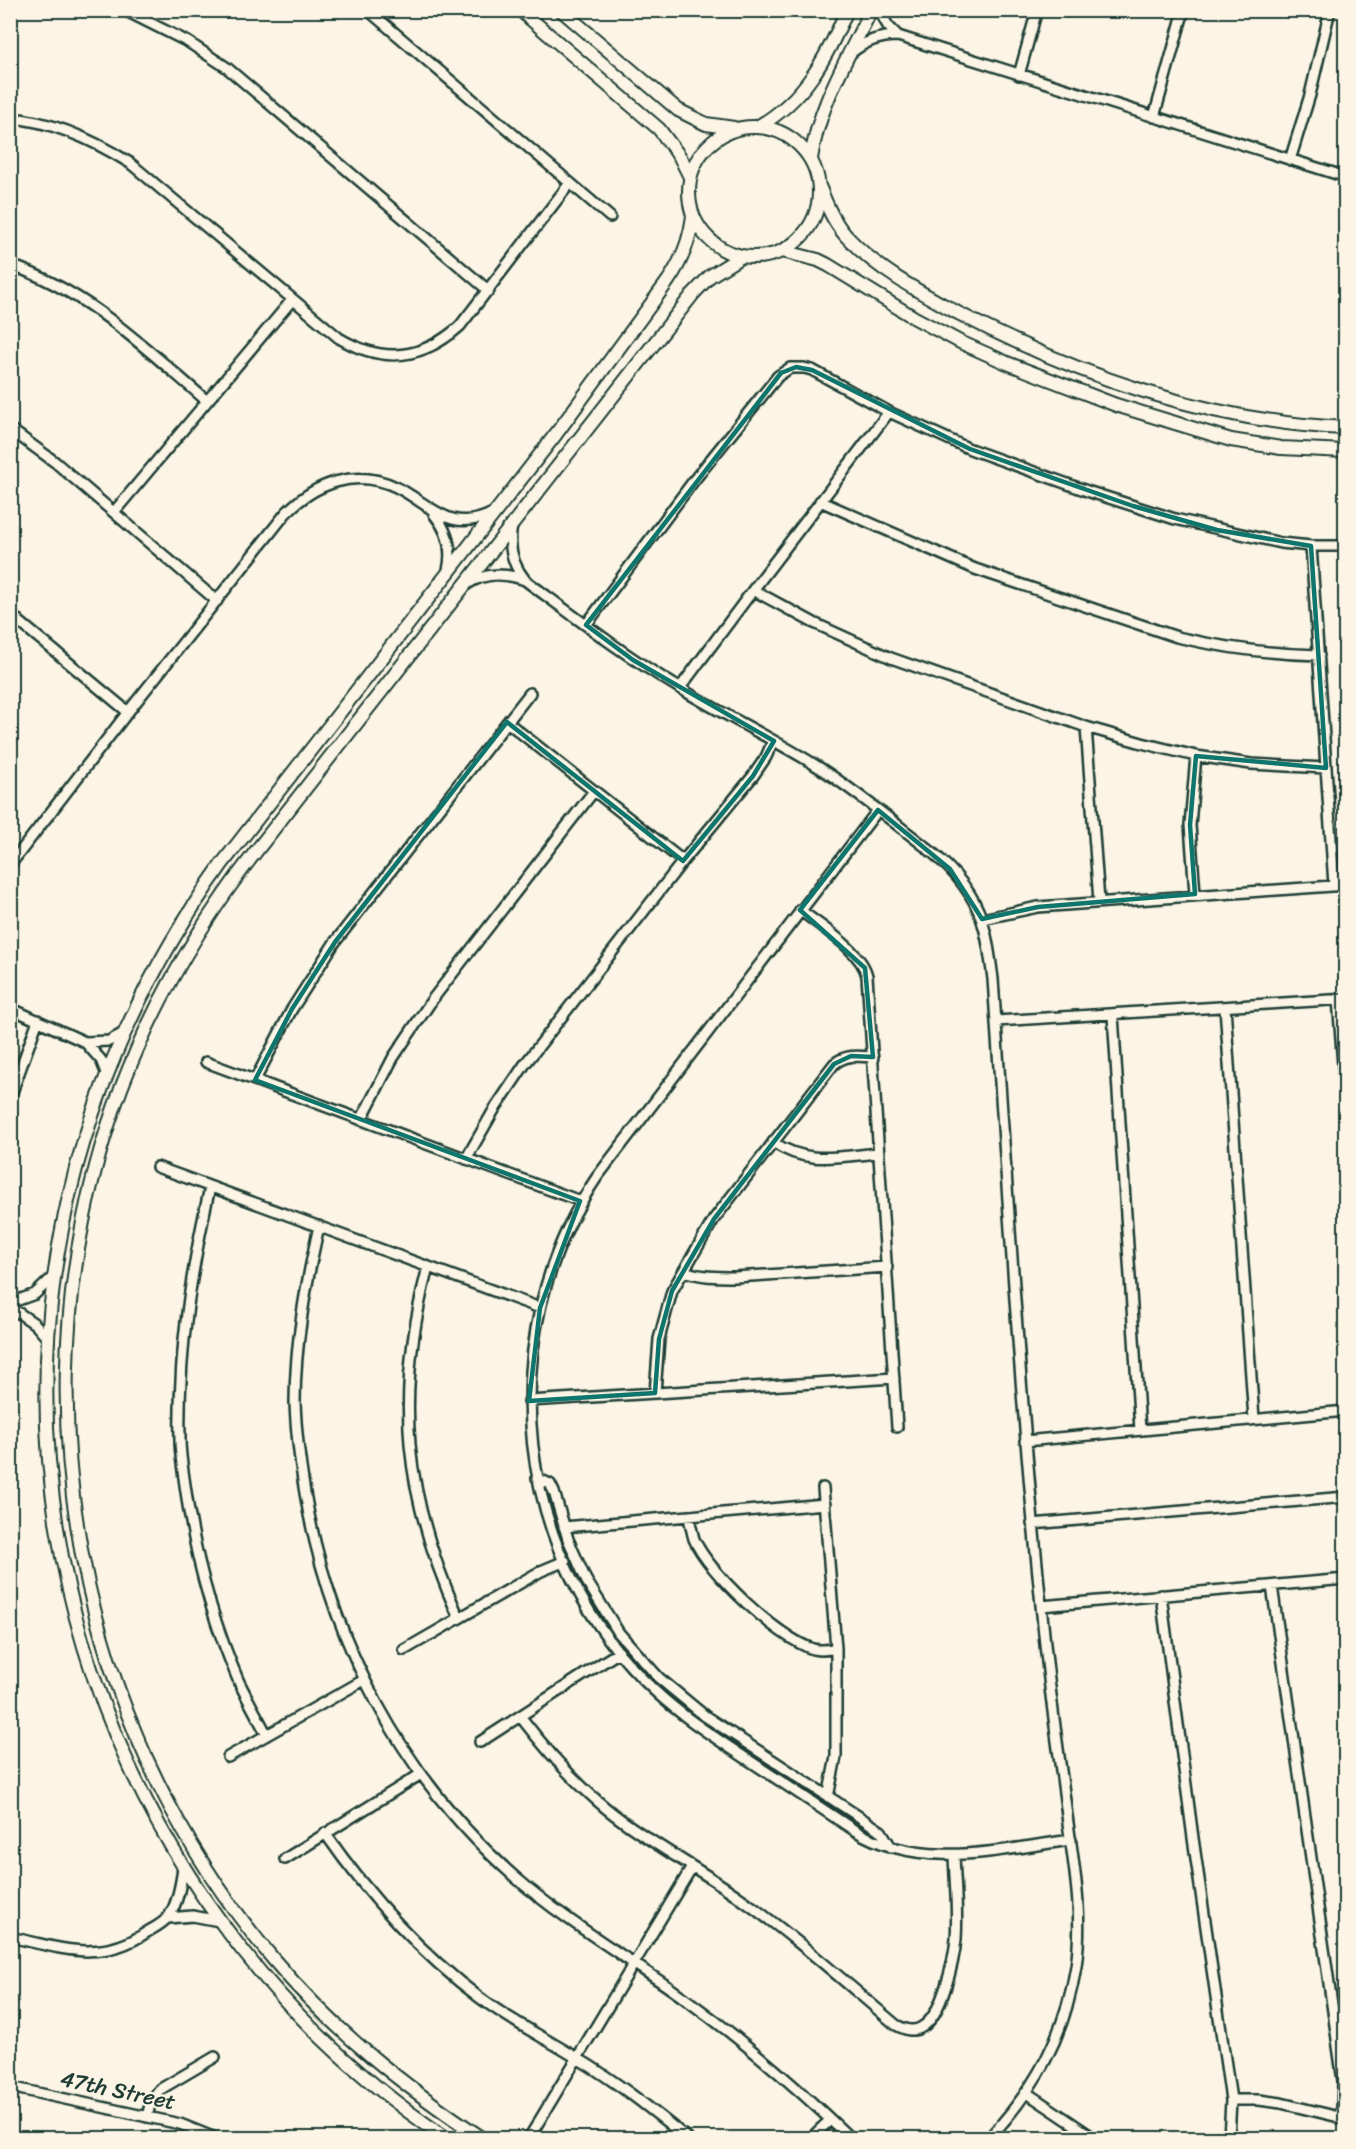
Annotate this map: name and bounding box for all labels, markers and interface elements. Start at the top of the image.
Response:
street label: 47th Street [57,2059,180,2121]

